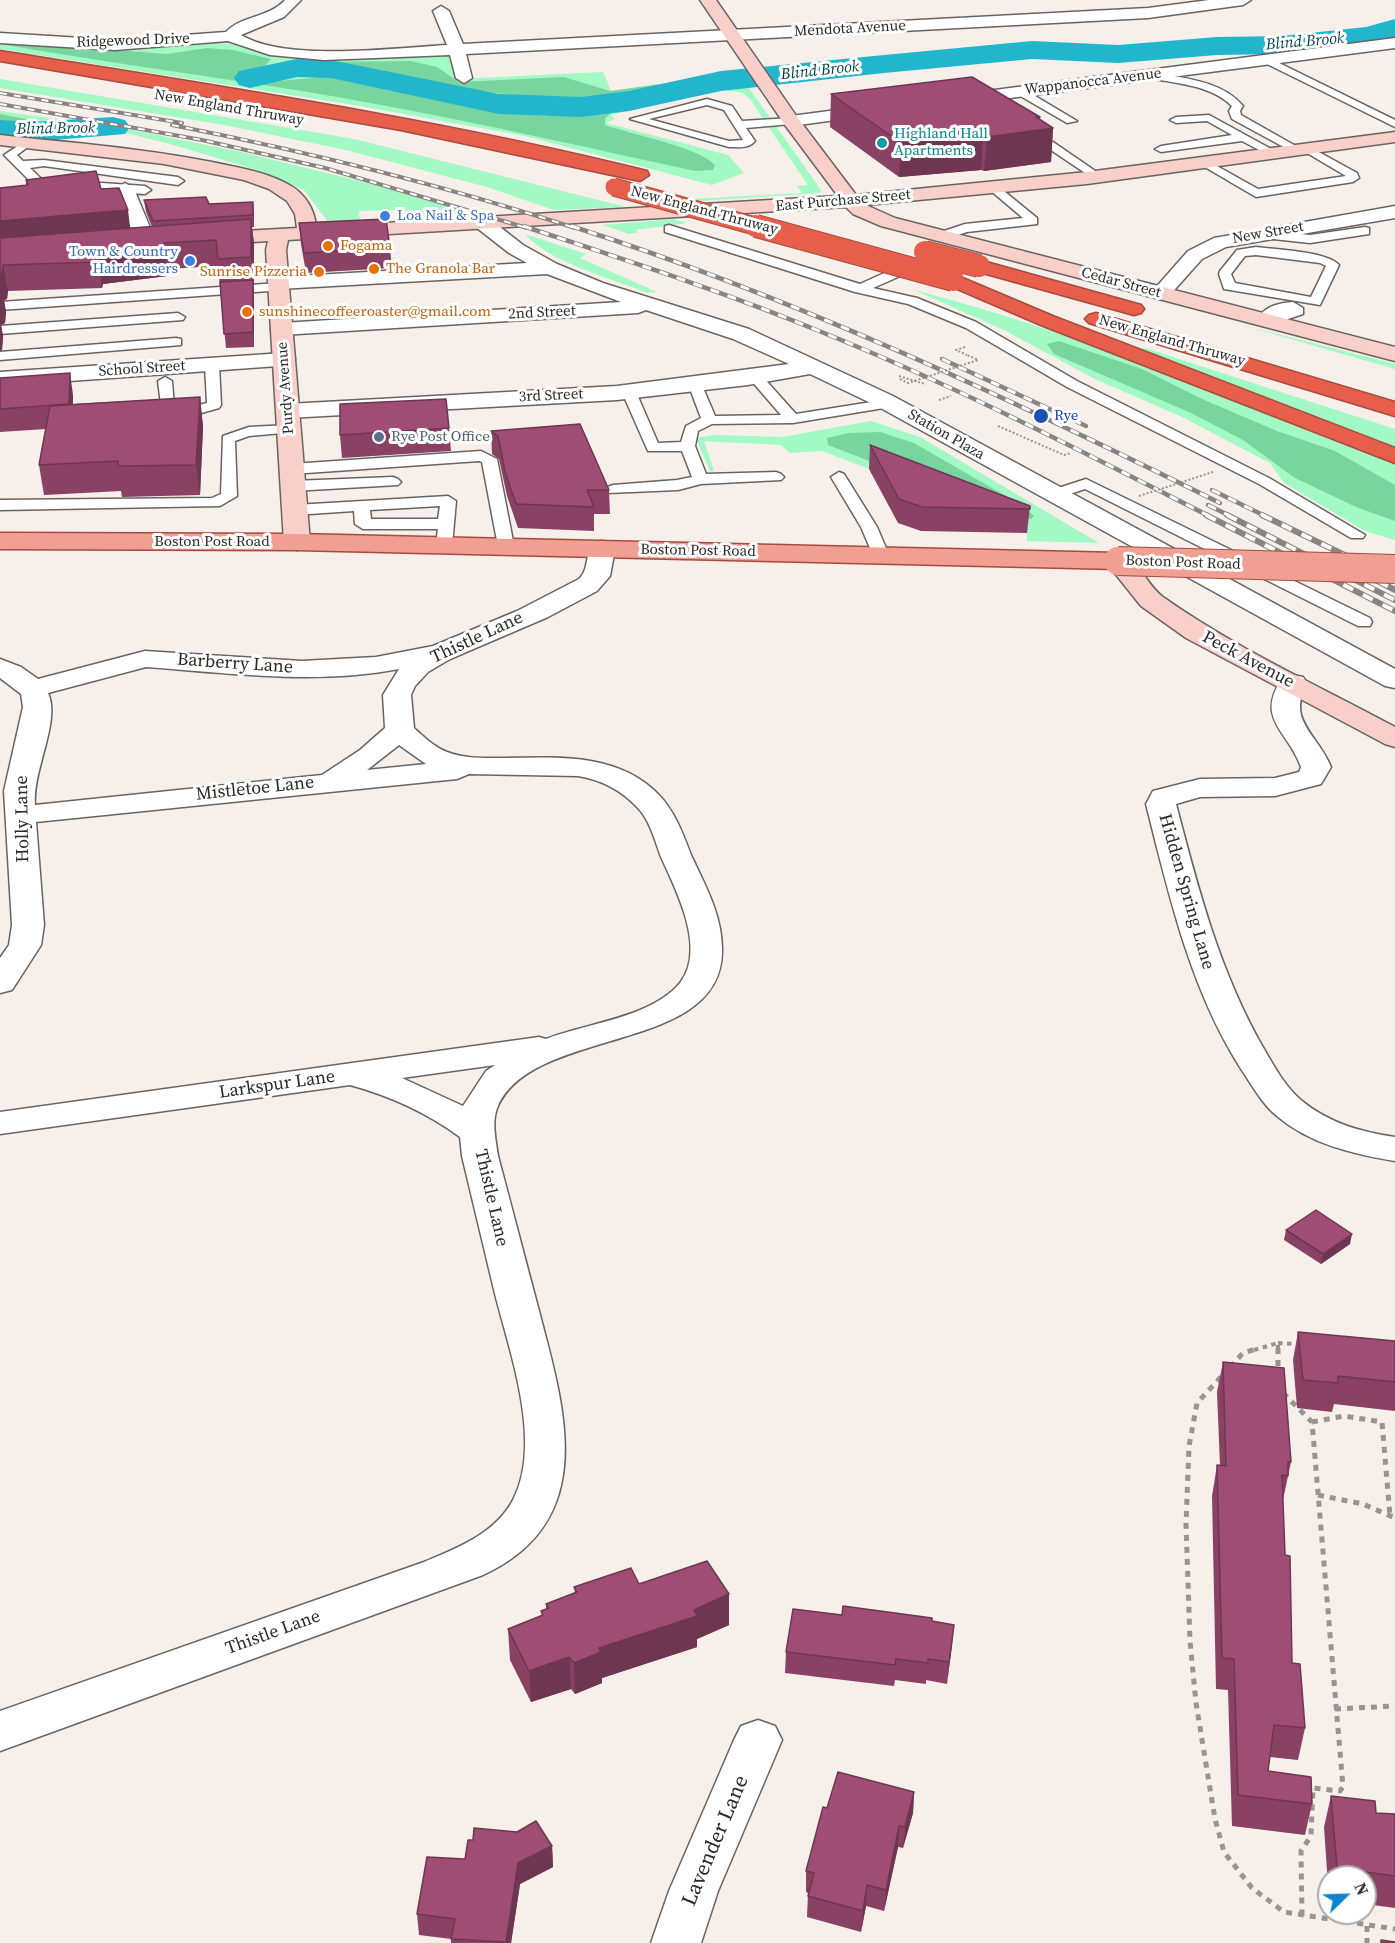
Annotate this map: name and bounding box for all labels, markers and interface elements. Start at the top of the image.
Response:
street label: Mendota Avenue [794,17,906,41]
water label: Blind Brook [1265,29,1345,55]
street label: Ridgewood Drive [76,30,190,52]
water label: Blind Brook [780,57,860,85]
street label: Wappanocca Avenue [1023,65,1163,99]
street label: New England Thruway [153,86,305,130]
water label: Blind Brook [17,119,95,139]
place label: Highland Hall Apartments [894,125,988,160]
marker: Highland Hall Apartments [875,136,889,150]
street label: New England Thruway [629,183,779,239]
street label: East Purchase Street [775,186,911,216]
place label: Loa Nail & Spa [397,207,494,225]
marker: Loa Nail & Spa [378,209,392,223]
street label: New Street [1231,218,1305,248]
place label: Fogama [340,237,392,255]
marker: Fogama [321,239,335,253]
place label: Town & Country Hairdressers [69,243,178,278]
marker: Town & Country Hairdressers [183,254,197,268]
place label: The Granola Bar [386,260,495,278]
marker: The Granola Bar [367,262,381,276]
place label: Sunrise Pizzeria [200,263,307,281]
street label: Cedar Street [1079,264,1163,302]
marker: Sunrise Pizzeria [312,265,326,279]
street label: 2nd Street [508,302,576,324]
place label: sunshinecoffeeroaster@gmail.com [259,303,491,321]
marker: sunshinecoffeeroaster@gmail.com [240,305,254,319]
street label: New England Thruway [1097,312,1247,370]
street label: Purdy Avenue [274,341,298,435]
street label: School Street [98,357,186,381]
street label: 3rd Street [518,385,584,407]
street label: Station Plaza [904,406,988,464]
marker: Rye [1032,407,1050,425]
place label: Rye [1054,407,1078,425]
place label: Rye Post Office [391,428,490,446]
marker: Rye Post Office [372,430,386,444]
street label: Boston Post Road [154,533,270,551]
street label: Boston Post Road [640,541,756,561]
street label: Boston Post Road [1125,552,1241,574]
street label: Thistle Lane [427,607,527,669]
street label: Peck Avenue [1198,627,1298,693]
street label: Barberry Lane [176,649,294,679]
street label: Mistletoe Lane [195,772,315,806]
street label: Holly Lane [11,775,35,863]
street label: Hidden Spring Lane [1153,812,1219,972]
street label: Larkspur Lane [218,1066,336,1104]
street label: Thistle Lane [469,1147,513,1249]
street label: Thistle Lane [223,1606,323,1660]
street label: Lavender Lane [677,1772,755,1910]
north arrow [1317,1865,1377,1925]
text: N [1349,1879,1374,1898]

